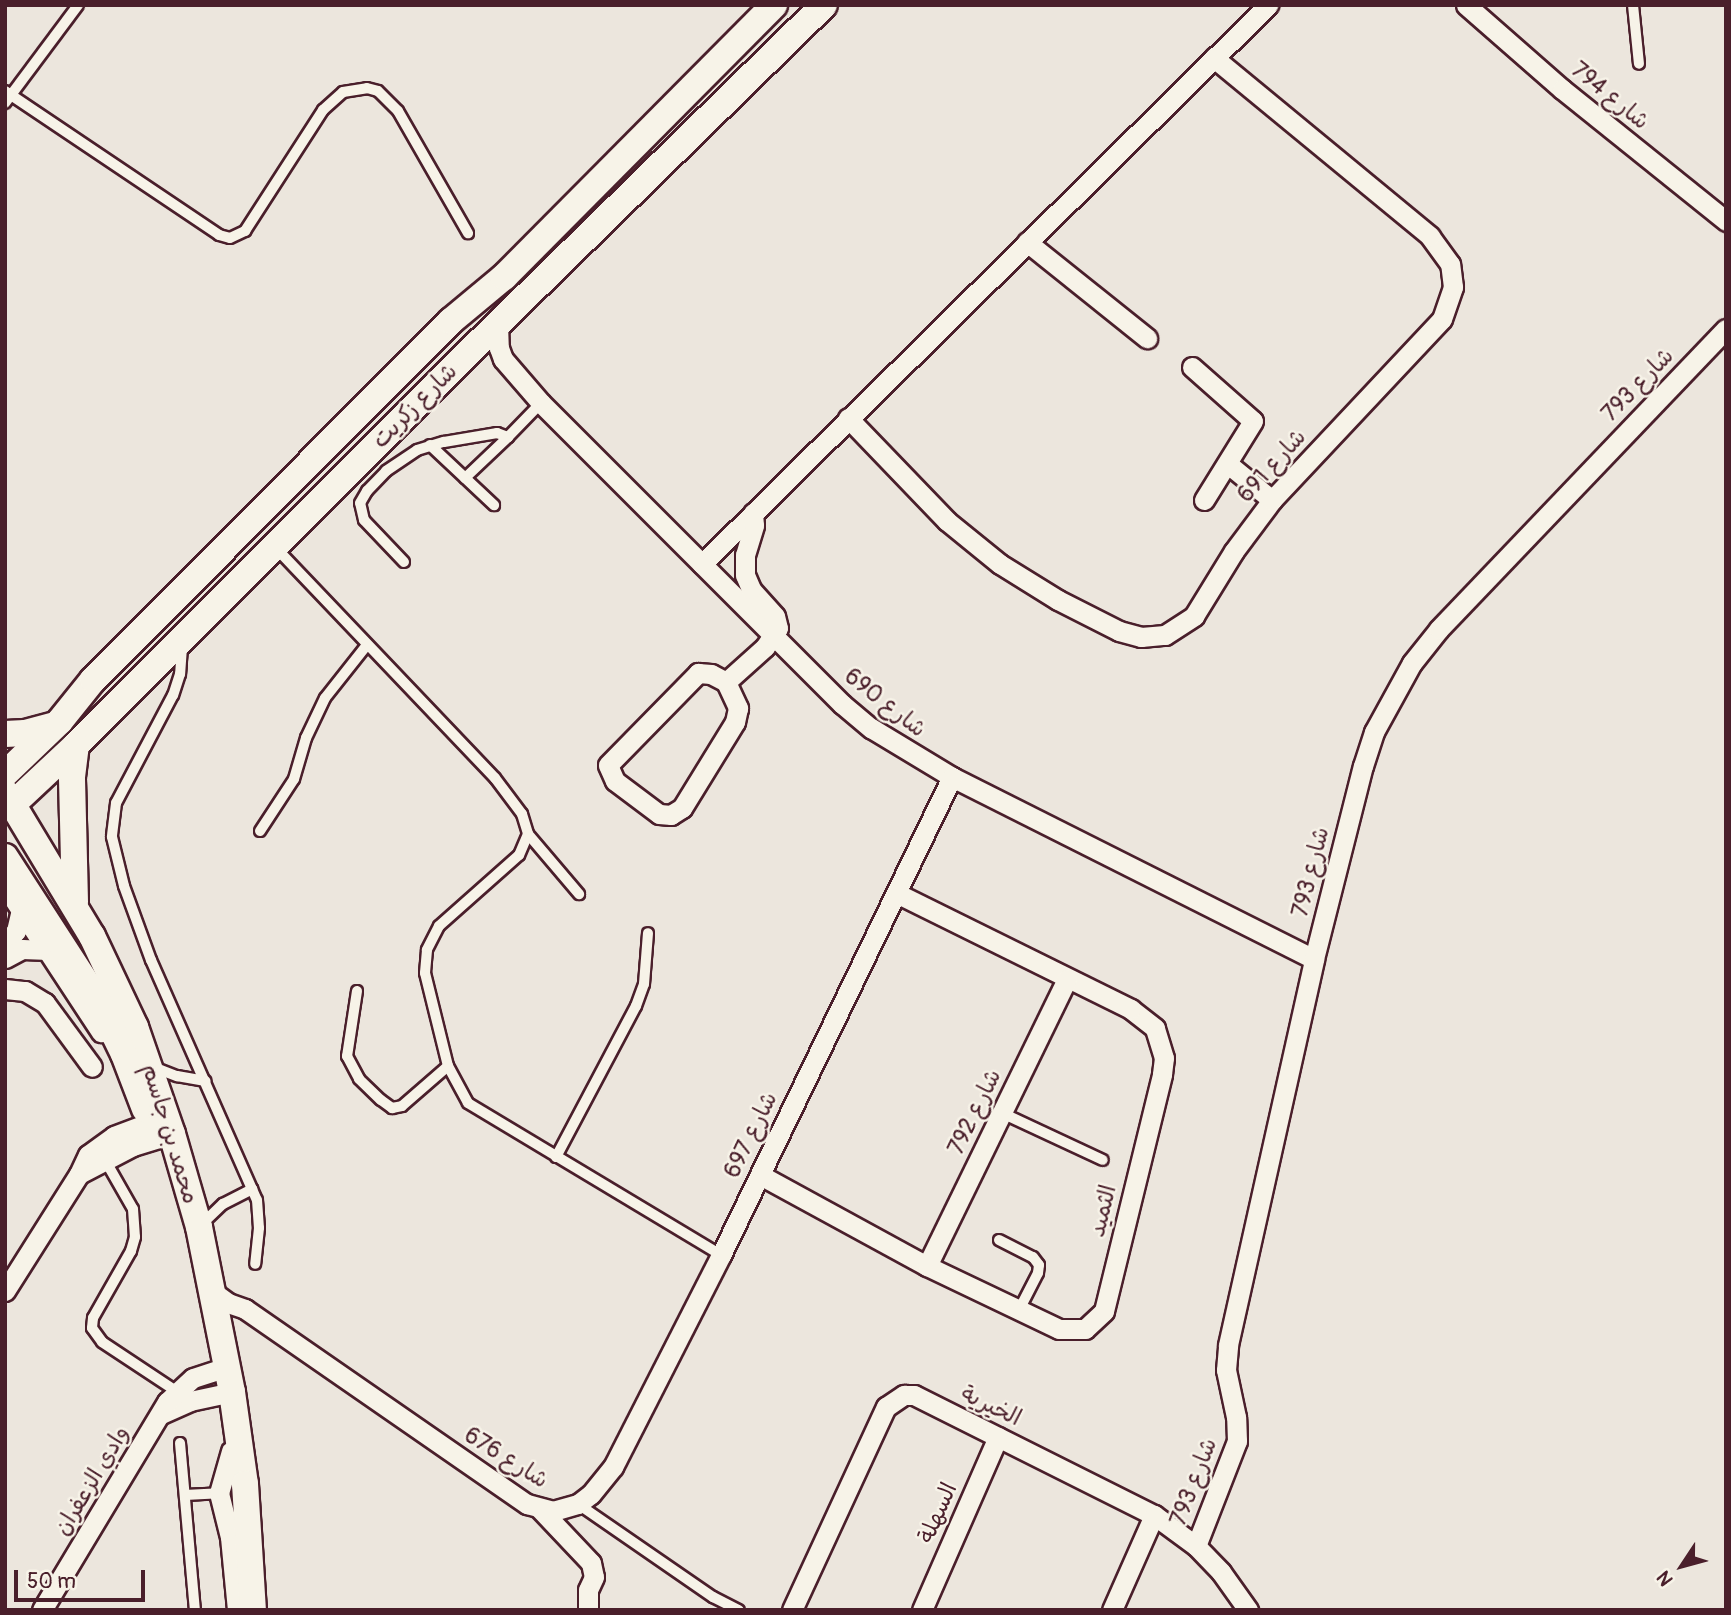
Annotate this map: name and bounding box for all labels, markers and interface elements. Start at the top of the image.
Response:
street label: شارع 794 [1566,56,1654,136]
street label: شارع 793 [1596,342,1680,428]
street label: شارع زكريت [367,358,463,454]
street label: شارع 691 [1232,424,1312,508]
street label: شارع 690 [839,663,931,743]
street label: شارع 793 [1287,824,1335,920]
street label: محمد بن جاسم [136,1061,204,1207]
street label: شارع 792 [943,1065,1007,1159]
street label: شارع 697 [718,1088,784,1182]
street label: الثميد [1083,1182,1123,1240]
street label: الخيرية [956,1380,1026,1432]
street label: وادي الزعفران [49,1421,135,1541]
street label: شارع 676 [459,1422,553,1494]
street label: شارع 793 [1165,1434,1223,1530]
street label: السهلة [912,1478,964,1548]
north arrow [1647,1531,1717,1601]
scale bar [18,1556,149,1600]
text: N [1652,1566,1679,1591]
text: 50 m [27,1568,76,1595]

